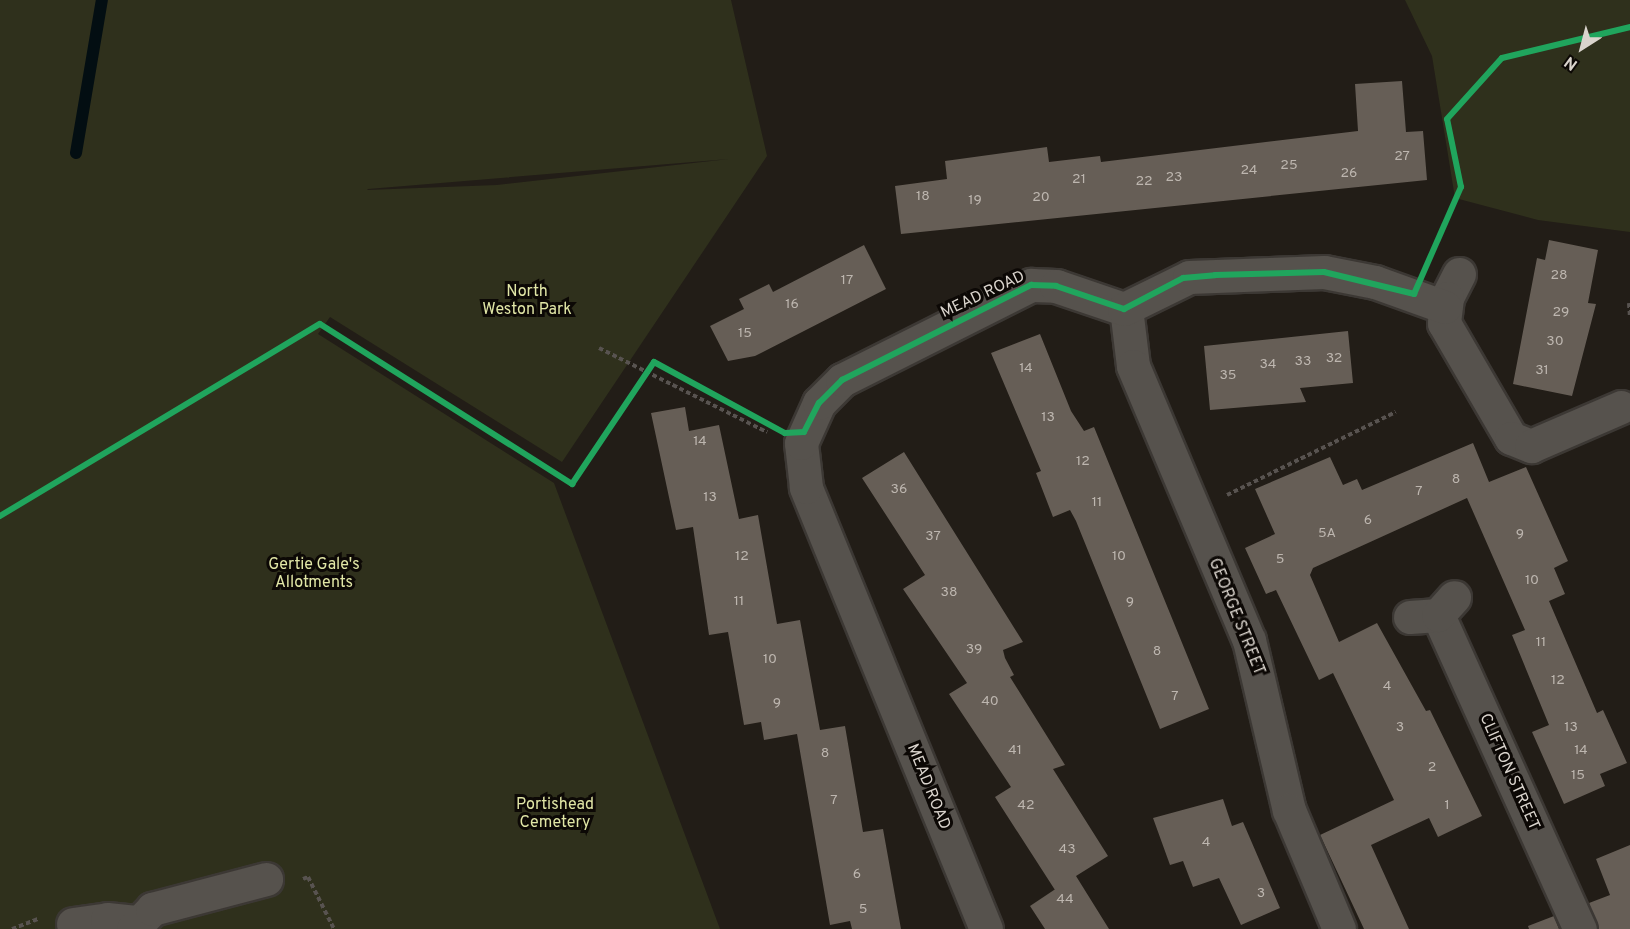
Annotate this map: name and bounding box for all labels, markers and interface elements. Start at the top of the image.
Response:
north arrow [1552,18,1612,78]
text: N [1561,51,1582,74]
house number: 27 [1394,149,1410,165]
house number: 25 [1280,158,1298,174]
house number: 24 [1240,163,1258,179]
house number: 26 [1341,166,1357,182]
house number: 23 [1166,170,1182,186]
house number: 21 [1072,172,1086,188]
house number: 22 [1135,174,1153,190]
house number: 18 [916,189,930,205]
house number: 20 [1032,190,1050,206]
house number: 19 [968,193,982,209]
street label: MEAD ROAD [938,267,1028,323]
house number: 28 [1550,268,1568,284]
house number: 17 [841,273,853,289]
park label: North Weston Park [482,282,572,320]
house number: 16 [785,297,799,313]
house number: 29 [1553,305,1569,321]
house number: 15 [738,326,752,342]
house number: 30 [1546,334,1564,350]
house number: 32 [1326,351,1342,367]
house number: 33 [1295,354,1311,370]
house number: 34 [1259,357,1277,373]
house number: 14 [1019,361,1033,377]
house number: 31 [1535,363,1549,379]
house number: 35 [1219,368,1237,384]
house number: 13 [1041,410,1055,426]
house number: 14 [693,434,707,450]
house number: 12 [1076,454,1090,470]
house number: 8 [1452,472,1460,488]
house number: 36 [891,482,907,498]
house number: 7 [1415,484,1423,500]
house number: 13 [703,490,717,506]
house number: 11 [1092,495,1102,511]
house number: 6 [1364,513,1372,529]
house number: 5A [1318,526,1336,542]
house number: 9 [1516,527,1524,543]
house number: 37 [925,529,941,545]
house number: 12 [735,549,749,565]
house number: 10 [1112,549,1126,565]
house number: 5 [1276,552,1284,568]
park label: Gertie Gale's Allotments [268,555,360,593]
street label: GEORGE STREET [1204,556,1268,678]
house number: 10 [1525,573,1539,589]
house number: 38 [941,585,957,601]
house number: 11 [734,594,744,610]
house number: 9 [1126,595,1134,611]
house number: 11 [1536,635,1546,651]
house number: 39 [966,642,982,658]
house number: 8 [1153,644,1161,660]
house number: 10 [763,652,777,668]
house number: 12 [1551,673,1565,689]
house number: 4 [1383,679,1391,695]
house number: 7 [1171,689,1179,705]
house number: 40 [981,694,999,710]
house number: 9 [773,696,781,712]
street label: CLIFTON STREET [1475,711,1543,833]
house number: 3 [1396,720,1404,736]
house number: 13 [1564,720,1578,736]
street label: MEAD ROAD [902,741,954,833]
house number: 41 [1008,743,1022,759]
house number: 14 [1574,743,1588,759]
house number: 8 [821,746,829,762]
house number: 2 [1428,760,1436,776]
house number: 15 [1571,768,1585,784]
house number: 7 [830,793,838,809]
park label: Portishead Cemetery [516,795,594,833]
house number: 42 [1017,798,1035,814]
house number: 1 [1444,798,1450,814]
house number: 4 [1202,835,1210,851]
house number: 43 [1058,842,1076,858]
house number: 6 [853,867,861,883]
house number: 3 [1257,886,1265,902]
house number: 44 [1056,892,1074,908]
house number: 5 [859,902,867,918]

